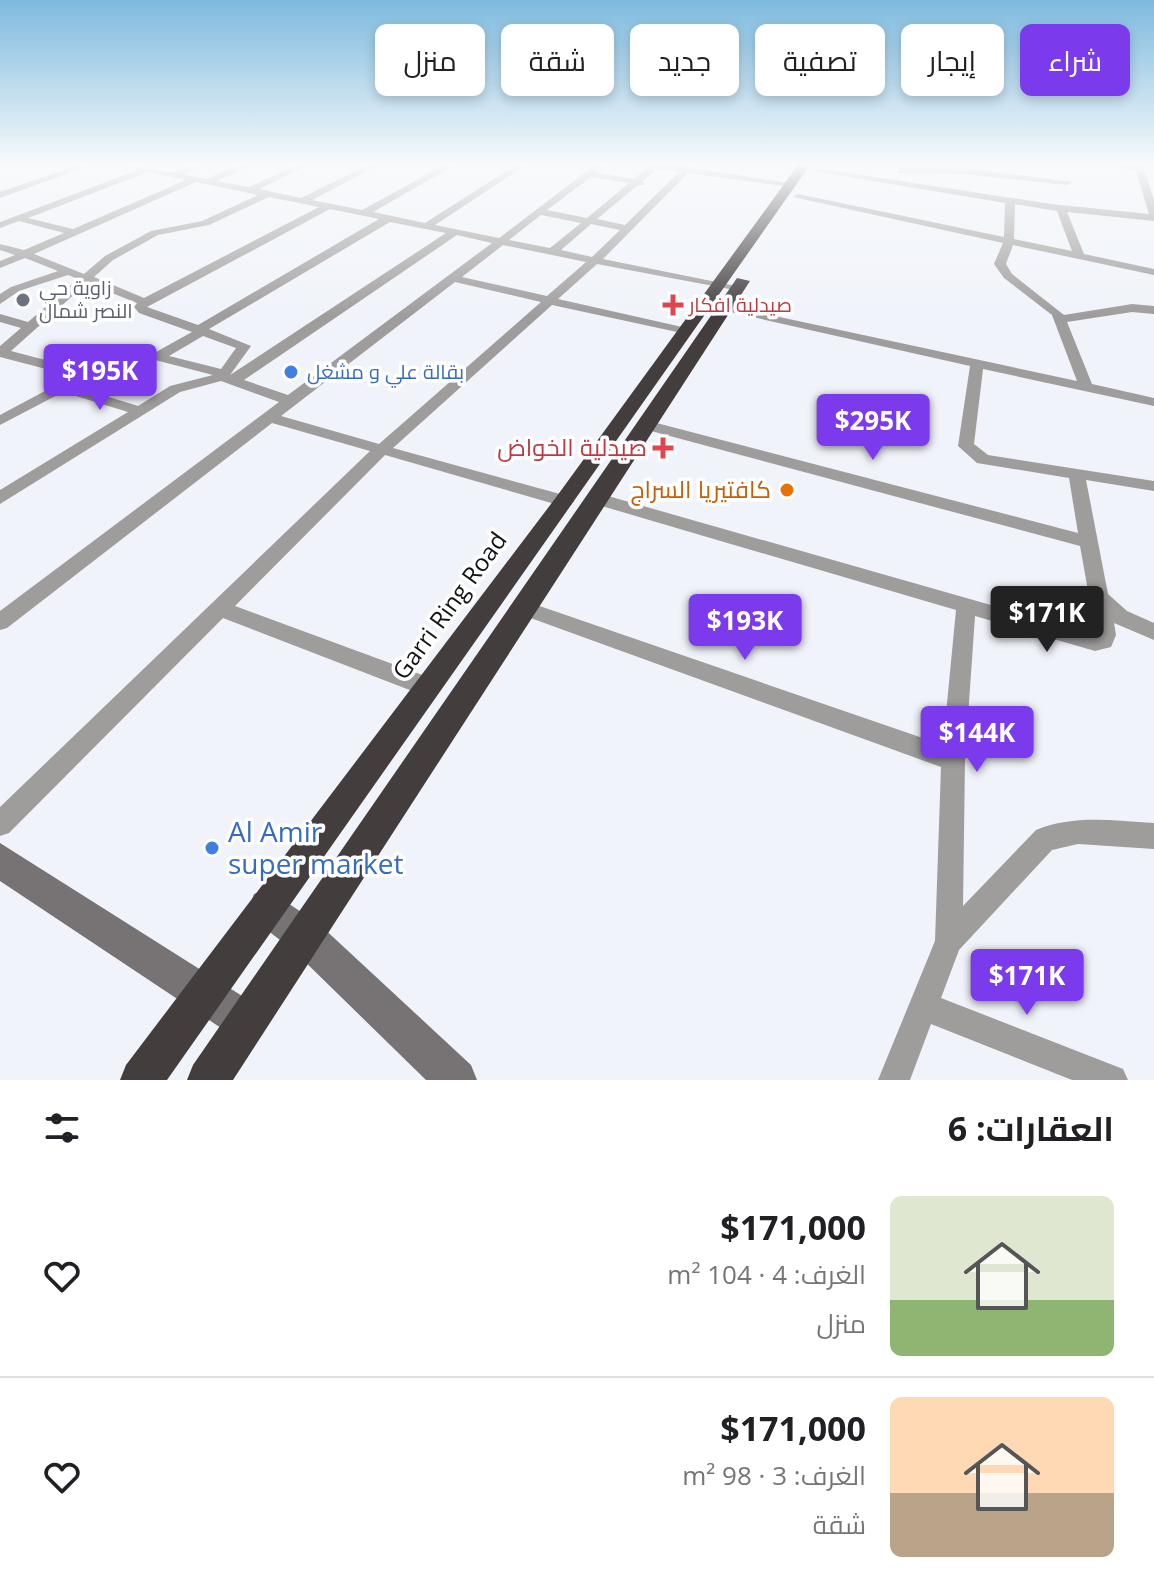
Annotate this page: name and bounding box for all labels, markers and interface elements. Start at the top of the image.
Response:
chip: منزل [375,24,485,96]
chip: شقة [501,24,614,96]
chip: جديد [630,24,739,96]
chip: تصفية [755,24,885,96]
chip: إيجار [901,24,1004,96]
chip: شراء [1020,24,1130,96]
place label: زاوية حي النصر شمال [39,274,133,324]
marker: زاوية حي النصر شمال [14,291,32,309]
place label: صيدلية افكار [688,291,792,318]
marker: صيدلية افكار [664,296,682,314]
pin: $195K [44,344,156,412]
text: $195K [62,352,138,388]
place label: بقالة علي و مشغل [307,358,464,388]
marker: بقالة علي و مشغل [282,363,300,381]
pin: $295K [817,394,929,462]
text: $295K [835,402,911,438]
place label: صيدلية الخواض [497,430,647,463]
marker: صيدلية الخواض [654,439,672,457]
place label: كافتيريا السراج [631,472,771,506]
marker: كافتيريا السراج [778,481,796,499]
street label: Garri Ring Road [384,525,514,686]
pin: $171K [991,586,1103,654]
pin: $193K [689,594,801,662]
text: $171K [1009,594,1085,630]
text: $193K [707,602,783,638]
pin: $144K [921,706,1033,774]
text: $144K [939,714,1015,750]
place label: Al Amir super market [228,812,403,882]
marker: Al Amir super market [203,839,221,857]
pin: $171K [971,949,1083,1017]
text: $171K [989,957,1065,993]
text: العقارات: 6 [948,1105,1114,1151]
icon: filters [40,1106,84,1150]
text: $171,000 [720,1204,866,1250]
icon: home [954,1228,1050,1324]
icon: heart [40,1254,84,1298]
text: الغرف: 4 · 104 m² [667,1256,866,1292]
text: منزل [817,1305,866,1341]
text: $171,000 [720,1405,866,1451]
icon: home [954,1429,1050,1525]
icon: heart [40,1455,84,1499]
text: الغرف: 3 · 98 m² [682,1457,866,1493]
text: شقة [813,1506,866,1542]

